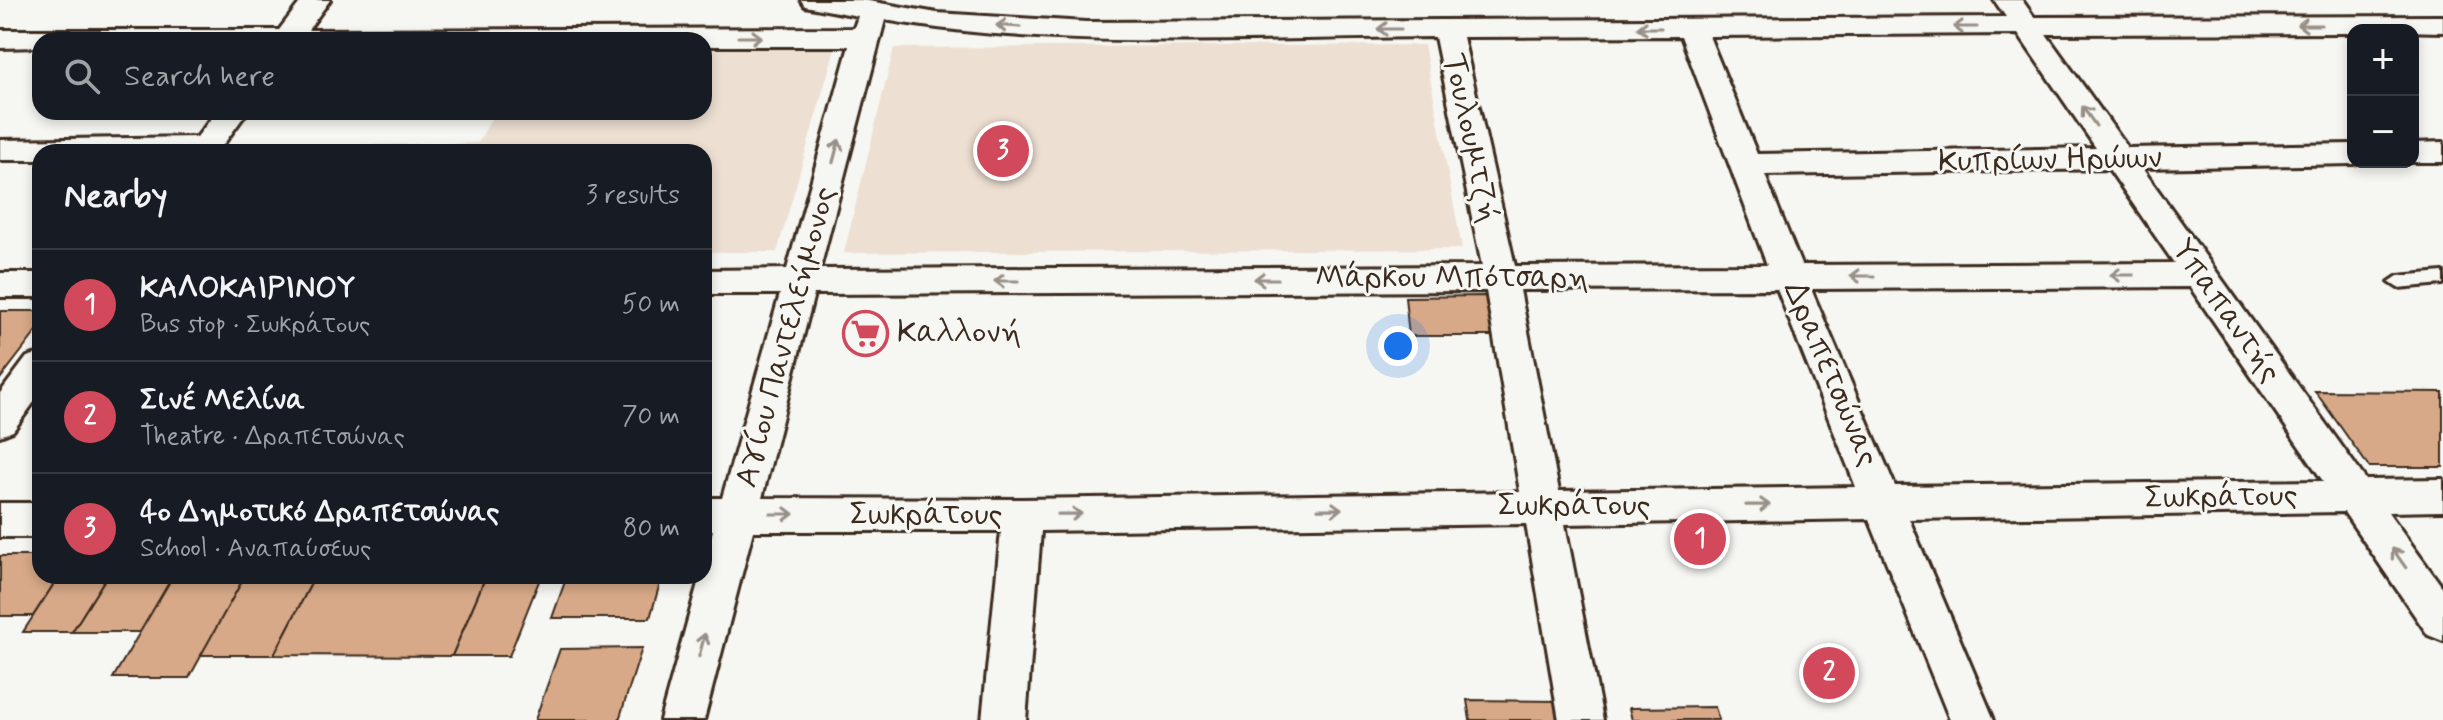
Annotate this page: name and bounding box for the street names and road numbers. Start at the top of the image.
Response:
street label: Τουλουμτζή [1433,50,1509,226]
street label: Κυπρίων Ηρώων [1938,137,2162,183]
street label: Αγίου Παντελεήμονος [726,182,846,492]
street label: Υπαπαντής [2161,231,2291,391]
street label: Μάρκου Μπότσαρη [1315,257,1589,299]
street label: Δραπετσώνας [1773,275,1889,473]
street label: Σωκράτους [2144,475,2298,519]
street label: Σωκράτους [1497,485,1651,527]
street label: Σωκράτους [849,494,1003,536]

